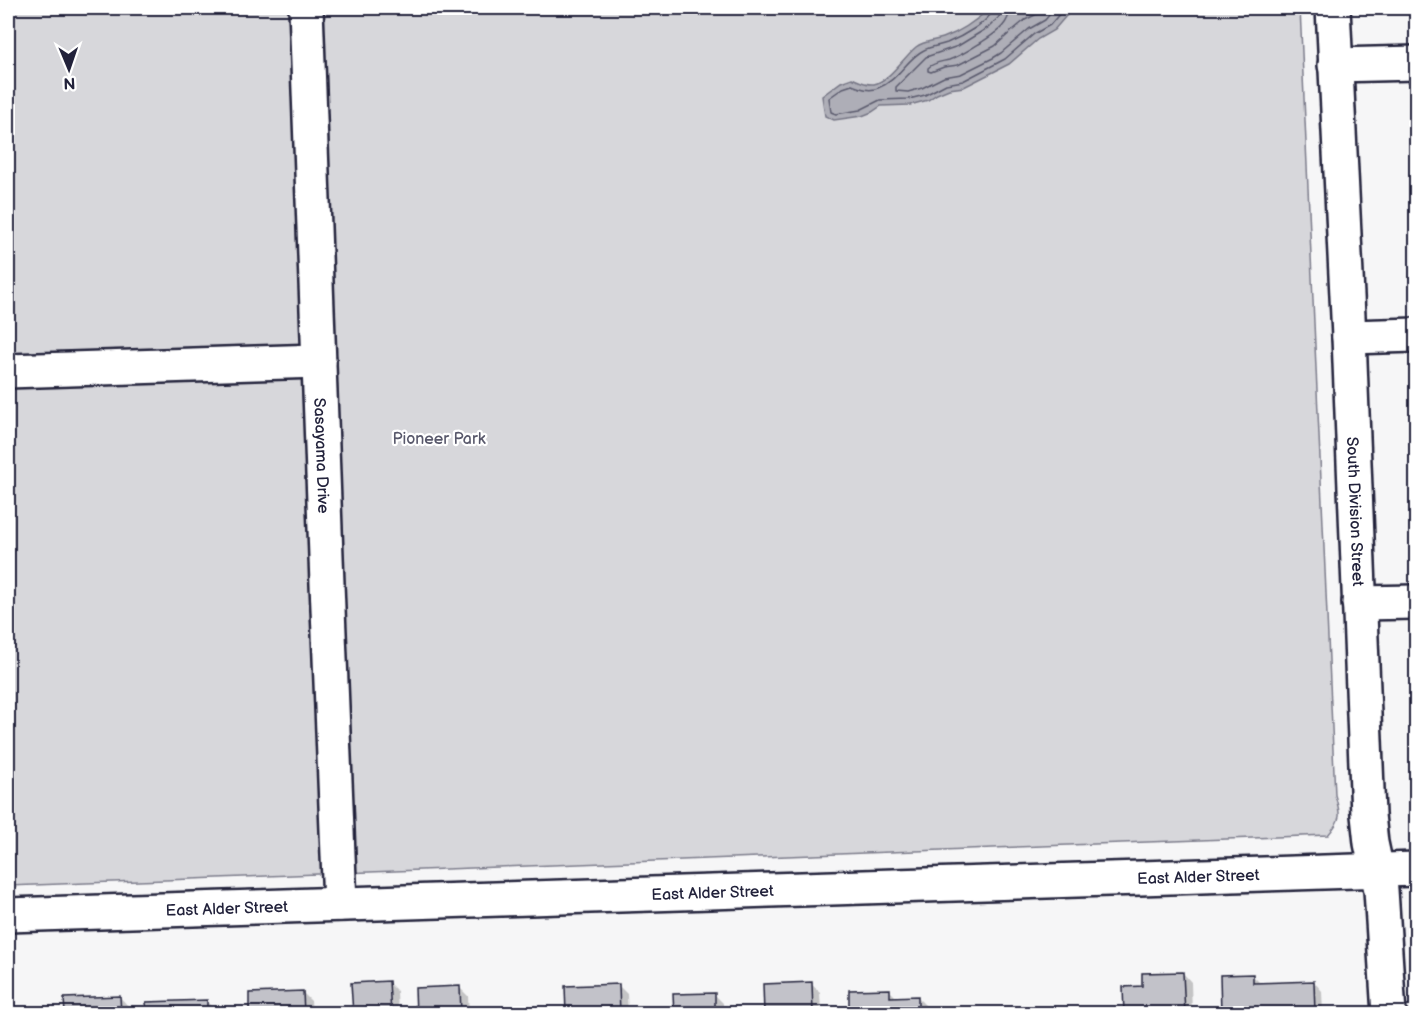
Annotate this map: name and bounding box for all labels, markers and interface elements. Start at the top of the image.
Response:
north arrow [39,39,99,99]
text: N [63,73,76,92]
street label: Sasayama Drive [309,398,332,515]
park label: Pioneer Park [392,430,486,449]
street label: South Division Street [1342,436,1367,587]
street label: East Alder Street [1137,866,1260,889]
street label: East Alder Street [651,882,774,905]
street label: East Alder Street [165,898,289,921]

